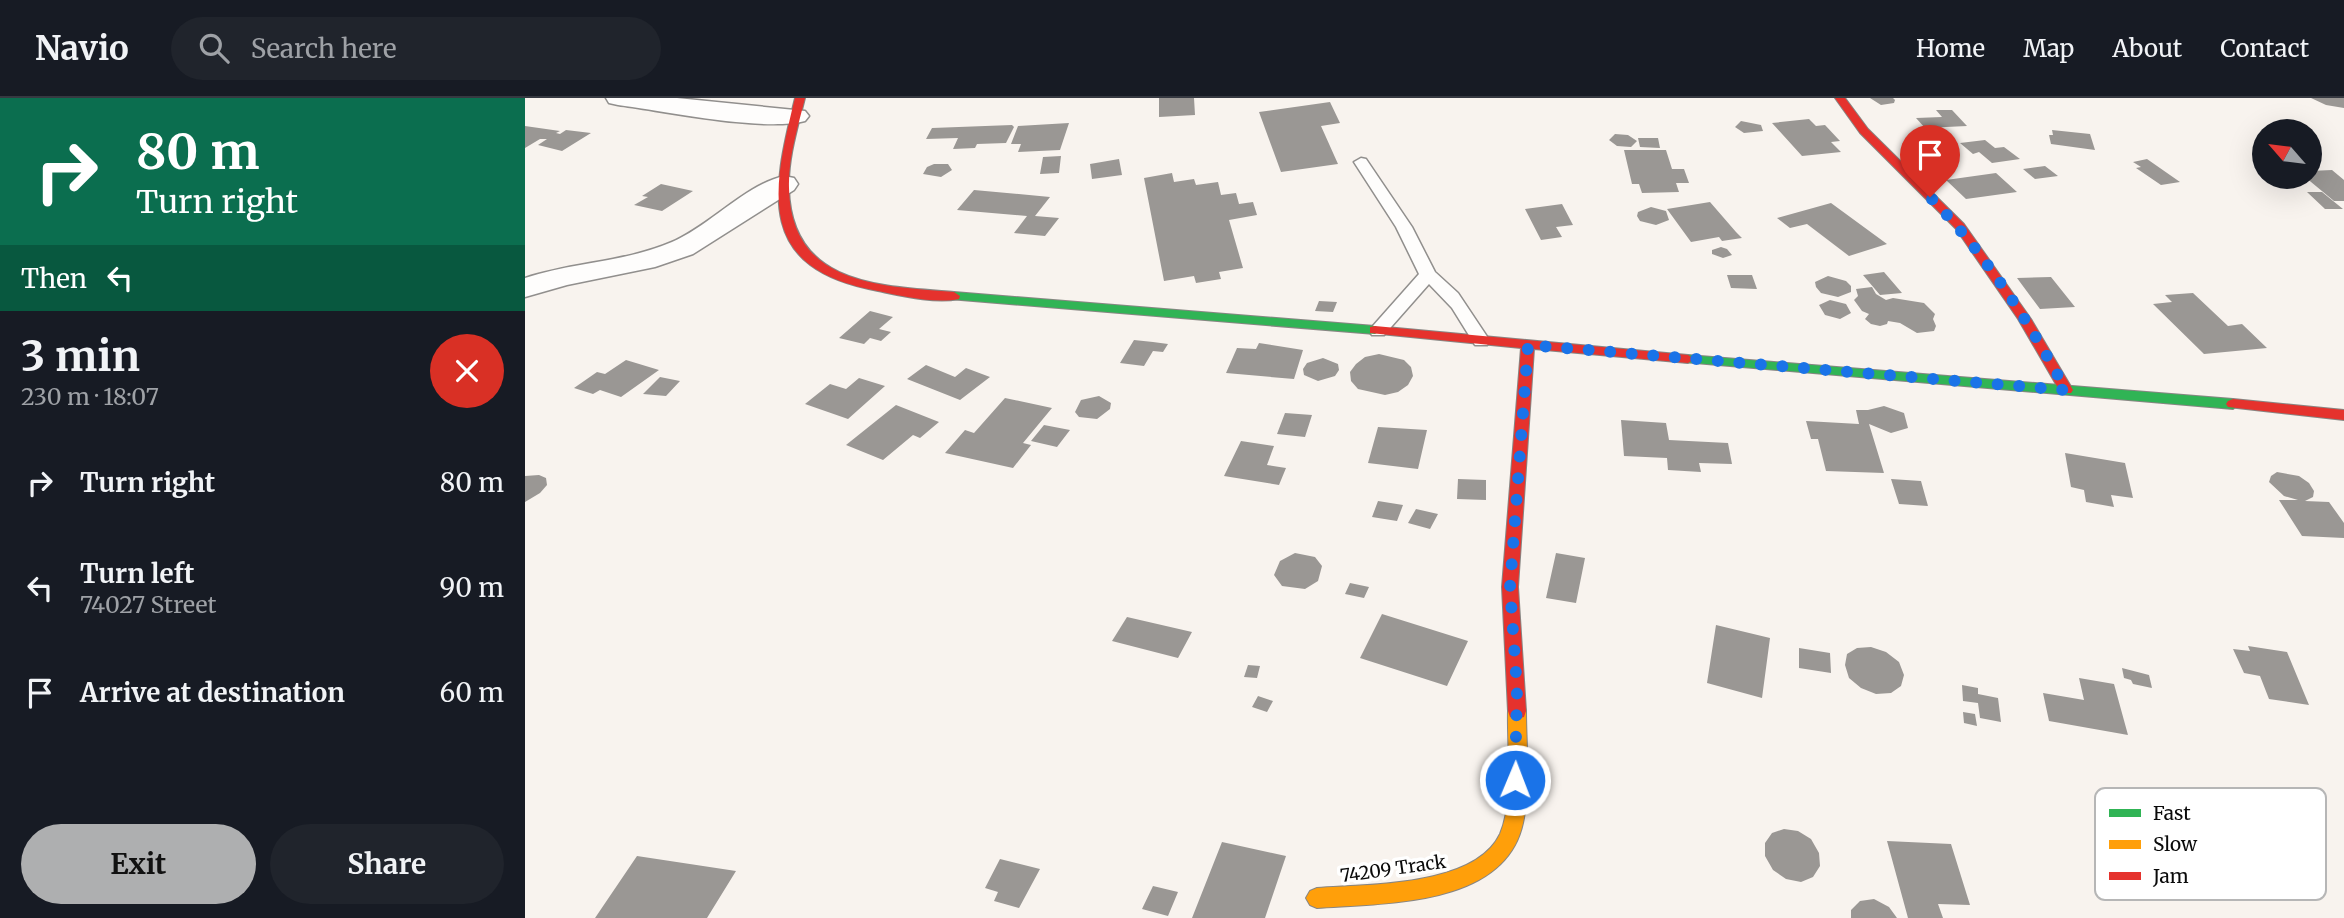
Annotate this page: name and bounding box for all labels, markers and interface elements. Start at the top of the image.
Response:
search box [171,17,661,80]
text: Navio [35,28,129,69]
icon: search [195,29,233,67]
text: Search here [251,32,396,65]
text: Home [1916,33,1985,64]
text: Map [2023,33,2074,64]
text: About [2112,33,2182,64]
text: Contact [2220,33,2309,64]
north arrow [2252,119,2322,189]
map controls [2252,119,2322,189]
text: 80 m [136,121,259,182]
pin [1900,125,1960,197]
icon: right [21,126,112,217]
icon: arrive [1911,136,1949,174]
text: Turn right [136,182,298,222]
icon: left [101,259,139,297]
text: Then [21,262,87,295]
text: 3 min [21,330,140,382]
button: close [430,334,504,408]
text: 230 m · 18:07 [21,382,159,411]
icon: right [21,464,59,502]
text: Turn right [80,466,215,499]
text: 80 m [440,466,504,499]
text: Turn left [80,557,194,590]
icon: left [21,569,59,607]
text: 90 m [440,571,504,604]
text: 74027 Street [80,590,216,619]
icon: arrive [21,674,59,712]
text: Arrive at destination [80,676,345,709]
text: 60 m [440,676,504,709]
position arrow [1478,743,1552,817]
legend [2095,788,2326,900]
text: Fast [2153,801,2191,825]
button: Exit [21,824,256,904]
button: Share [270,824,504,904]
text: Slow [2153,832,2198,856]
street label: 74209 Track [1339,850,1448,887]
text: Jam [2152,864,2189,888]

